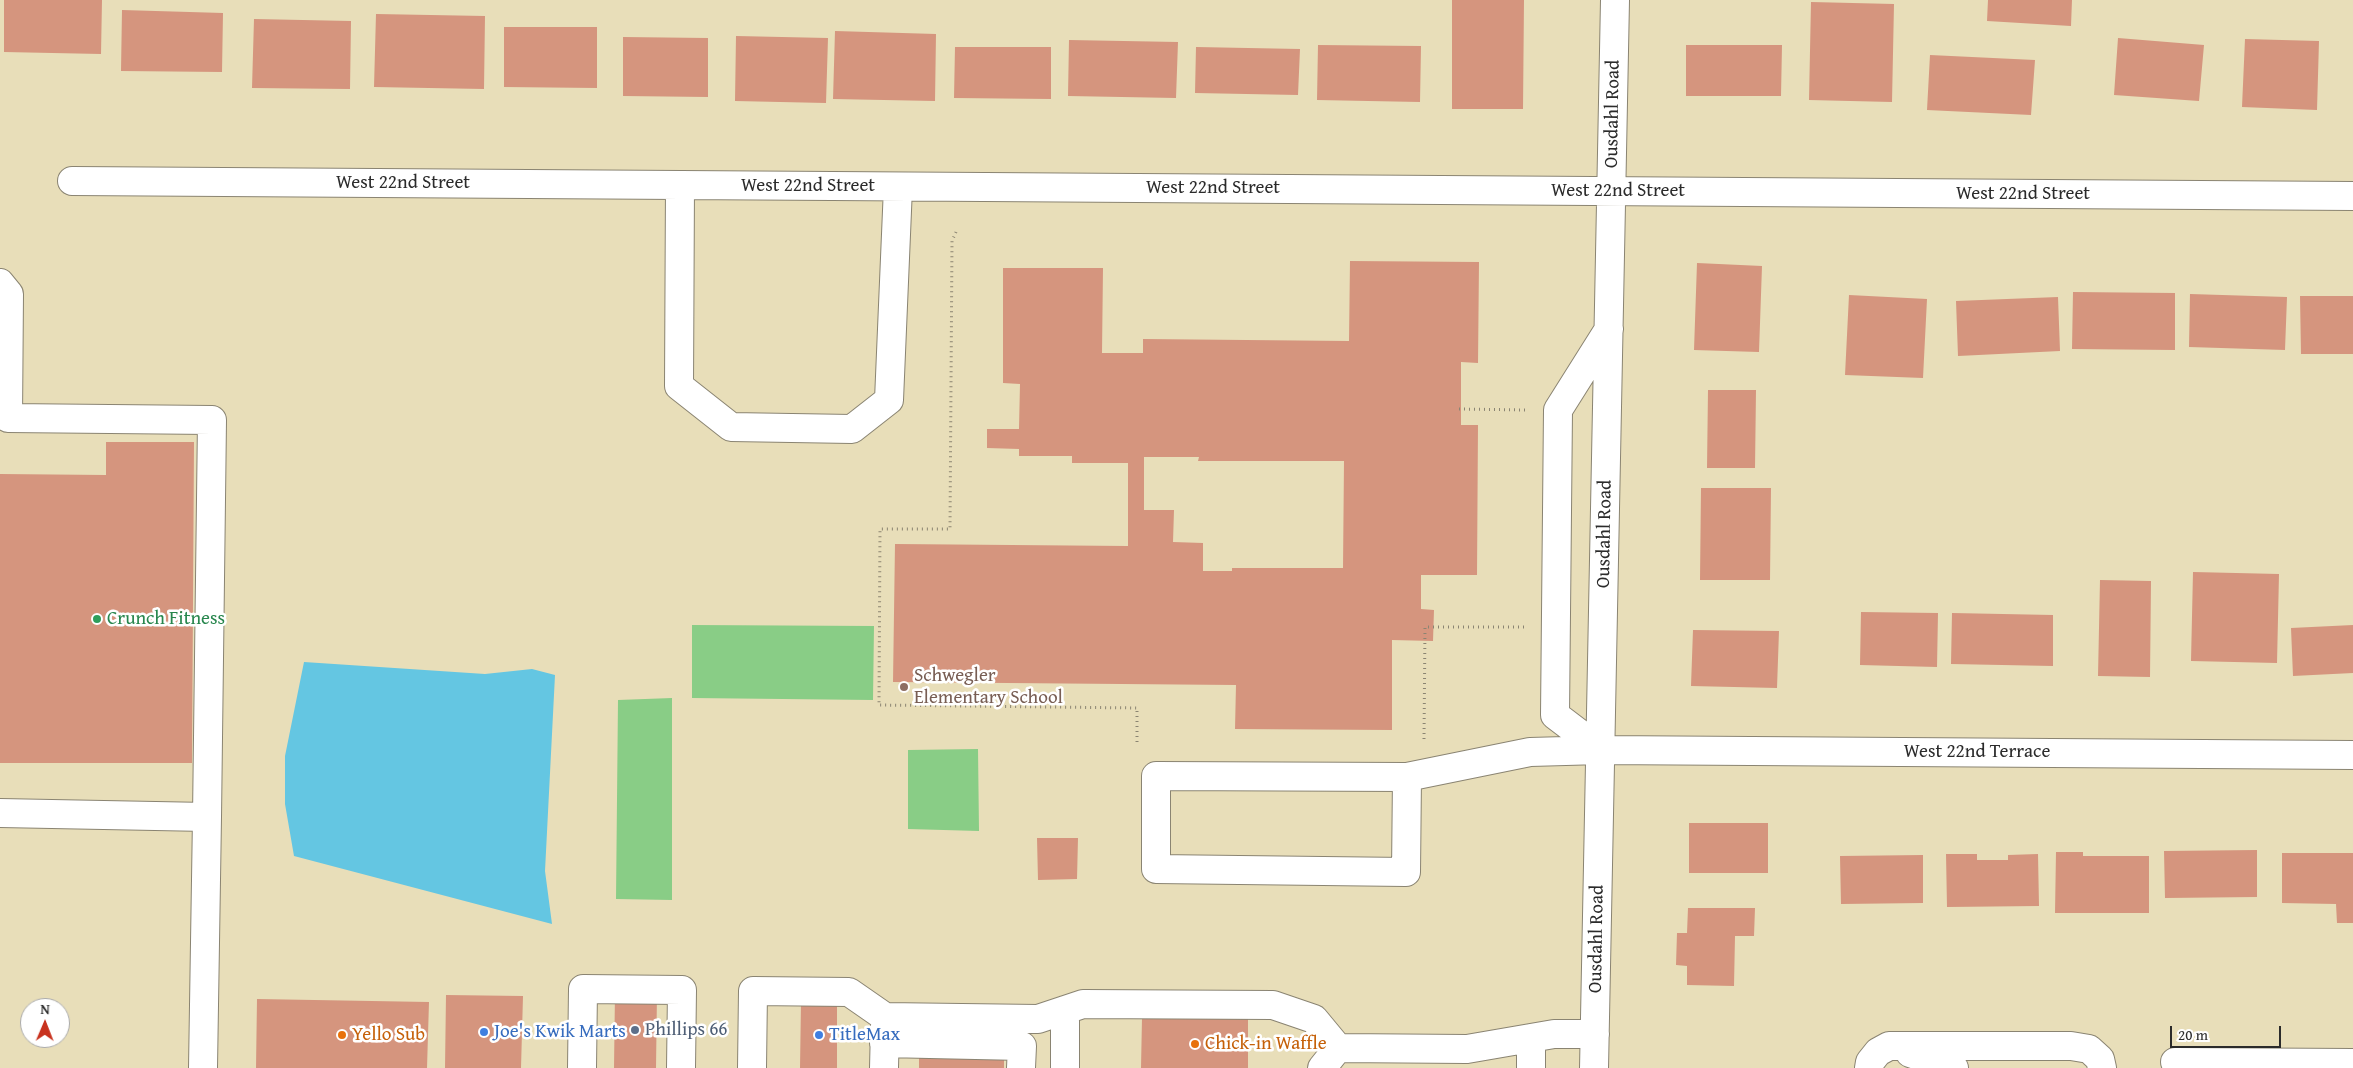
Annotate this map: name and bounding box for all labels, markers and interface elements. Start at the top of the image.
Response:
street label: Ousdahl Road [1601,60,1625,168]
street label: West 22nd Street [336,172,470,194]
street label: West 22nd Street [741,175,875,197]
street label: West 22nd Street [1146,177,1280,199]
street label: West 22nd Street [1551,180,1685,202]
street label: West 22nd Street [1956,183,2090,205]
street label: Ousdahl Road [1593,480,1617,588]
place label: Crunch Fitness [107,608,225,630]
marker: Crunch Fitness [91,613,103,625]
place label: Schwegler Elementary School [914,665,1063,709]
marker: Schwegler Elementary School [898,681,910,693]
street label: West 22nd Terrace [1904,741,2050,763]
street label: Ousdahl Road [1585,885,1609,993]
north arrow [20,998,70,1048]
text: N [40,999,50,1019]
scale bar [2173,1016,2284,1048]
place label: Phillips 66 [645,1019,727,1041]
place label: Joe's Kwik Marts [494,1021,626,1043]
place label: Yello Sub [352,1024,425,1046]
marker: Phillips 66 [629,1024,641,1036]
place label: TitleMax [829,1024,900,1046]
text: 20 m [2178,1024,2208,1045]
marker: Joe's Kwik Marts [478,1026,490,1038]
marker: Yello Sub [336,1029,348,1041]
marker: TitleMax [813,1029,825,1041]
place label: Chick-in Waffle [1205,1033,1327,1055]
marker: Chick-in Waffle [1189,1038,1201,1050]

